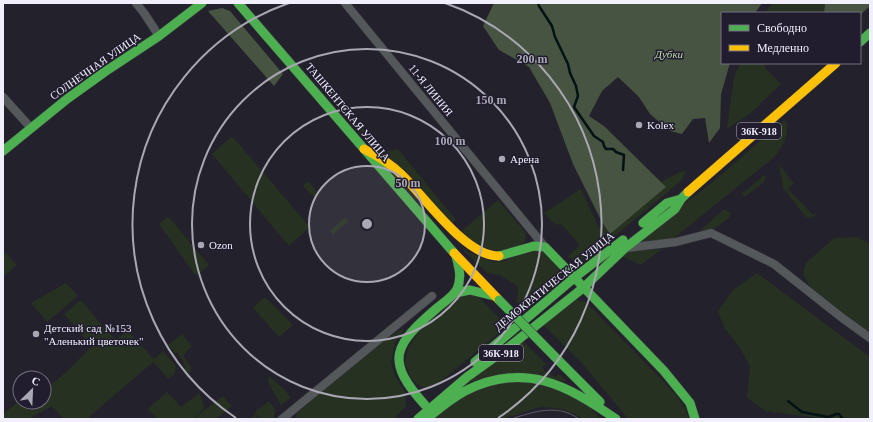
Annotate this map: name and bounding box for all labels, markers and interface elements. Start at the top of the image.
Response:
legend [721,12,861,64]
text: Свободно [757,21,807,35]
street label: СОЛНЕЧНАЯ УЛИЦА [47,30,143,102]
text: Медленно [757,41,809,55]
park label: Дубки [654,48,684,60]
text: 200 m [517,52,548,66]
street label: ТАШКЕНТСКАЯ УЛИЦА [303,60,393,164]
street label: 11-Я ЛИНИЯ [407,62,456,119]
text: 150 m [476,93,507,107]
place label: Kolex [647,119,674,131]
marker: Kolex [634,120,644,130]
road number: 36К-918 [737,123,781,139]
text: 100 m [435,134,466,148]
place label: Арена [510,153,539,165]
marker: Арена [497,154,507,164]
text: 50 m [396,176,421,190]
centre of rings [360,217,374,231]
street label: ДЕМОКРАТИЧЕСКАЯ УЛИЦА [492,229,616,333]
place label: Ozon [209,239,233,251]
marker: Ozon [196,240,206,250]
place label: Детский сад №153 "Аленький цветочек" [44,322,144,347]
marker: Детский сад №153 "Аленький цветочек" [31,329,41,339]
road number: 36К-918 [479,345,523,361]
north arrow [12,370,52,410]
text: С [30,374,42,388]

